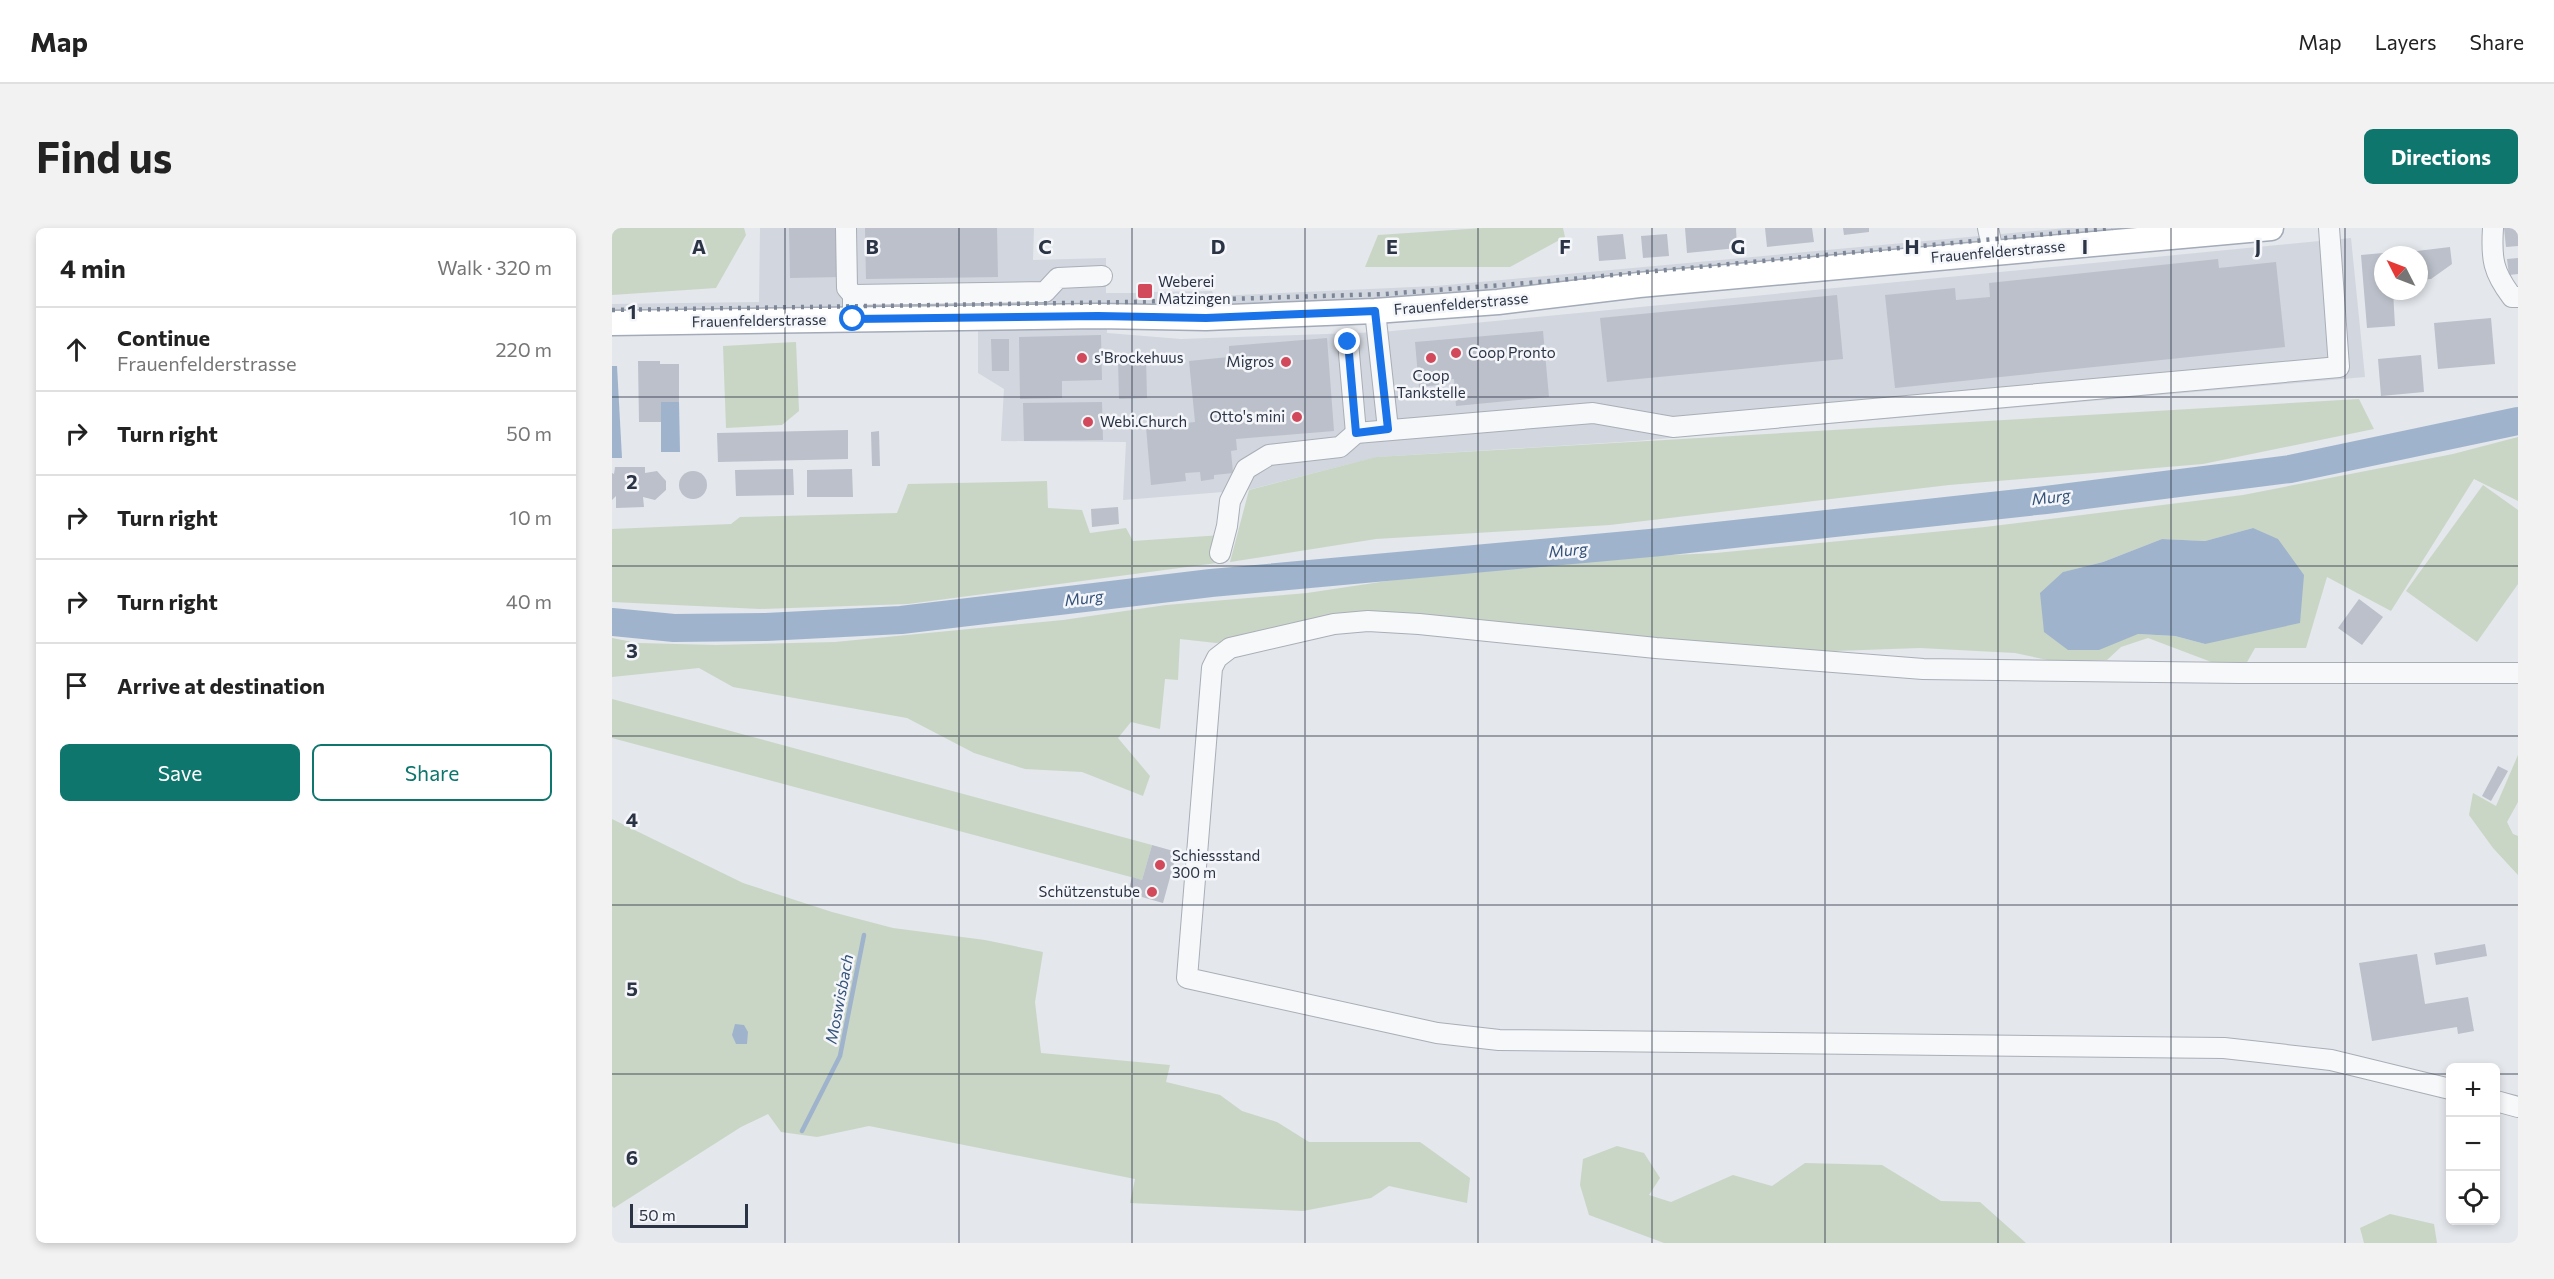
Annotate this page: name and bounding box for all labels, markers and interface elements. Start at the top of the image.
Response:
text: Map [30,24,88,58]
text: Map [2298,29,2342,54]
text: Layers [2375,29,2437,54]
text: Share [2470,29,2524,54]
button: Directions [2364,129,2518,184]
text: Find us [36,130,172,182]
text: A [692,234,706,258]
text: B [865,234,879,258]
text: C [1038,234,1052,258]
text: D [1211,234,1225,258]
text: E [1386,234,1398,258]
text: F [1559,234,1571,258]
text: G [1731,234,1745,258]
text: H [1905,234,1920,258]
text: I [2082,234,2088,258]
text: J [2255,234,2261,258]
street label: Frauenfelderstrasse [1930,236,2066,266]
north arrow [2374,246,2428,300]
text: 4 min [60,252,126,283]
text: Walk · 320 m [437,255,552,279]
place label: Weberei Matzingen [1158,272,1231,307]
marker: Weberei Matzingen [1136,282,1154,300]
street label: Frauenfelderstrasse [1393,288,1529,318]
text: 1 [627,299,637,323]
route start [839,305,865,331]
street label: Frauenfelderstrasse [691,310,827,330]
text: Continue [117,324,210,351]
route end [1334,328,1360,354]
icon: ahead [60,333,93,366]
text: 220 m [496,337,552,361]
place label: Coop Pronto [1468,343,1556,361]
marker: Coop Pronto [1449,346,1463,360]
place label: s'Brockehuus [1094,348,1184,366]
text: Frauenfelderstrasse [117,351,297,375]
marker: s'Brockehuus [1075,351,1089,365]
marker: Coop Tankstelle [1424,351,1438,365]
place label: Migros [1226,352,1274,370]
marker: Migros [1279,355,1293,369]
place label: Coop Tankstelle [1396,366,1466,401]
place label: Otto's mini [1209,407,1285,425]
marker: Otto's mini [1290,410,1304,424]
place label: Webi.Church [1100,412,1187,430]
marker: Webi.Church [1081,415,1095,429]
icon: right [60,417,93,450]
text: Turn right [117,420,218,447]
text: 50 m [506,421,552,445]
text: 2 [626,469,638,493]
water label: Murg [2030,485,2073,508]
icon: right [60,501,93,534]
text: Turn right [117,504,218,531]
text: 10 m [509,505,552,529]
water label: Murg [1548,538,1590,561]
icon: right [60,585,93,618]
water label: Murg [1063,586,1106,609]
text: Turn right [117,588,218,615]
text: 40 m [506,589,552,613]
text: 3 [626,638,638,662]
icon: arrive [60,669,93,702]
text: Arrive at destination [117,672,325,699]
button: Save [60,744,300,801]
button: Share [312,744,552,801]
text: 4 [626,807,638,831]
place label: Schiessstand 300 m [1172,846,1260,881]
marker: Schiessstand 300 m [1153,858,1167,872]
place label: Schützenstube [1039,882,1140,900]
marker: Schützenstube [1145,885,1159,899]
water label: Moswisbach [821,953,856,1045]
text: 5 [626,976,638,1000]
map controls [2446,1063,2500,1225]
button: + [2446,1063,2500,1117]
button: − [2446,1117,2500,1171]
text: 6 [626,1145,638,1169]
button: locate [2446,1171,2500,1225]
scale bar [630,1201,748,1228]
text: 50 m [639,1205,676,1224]

